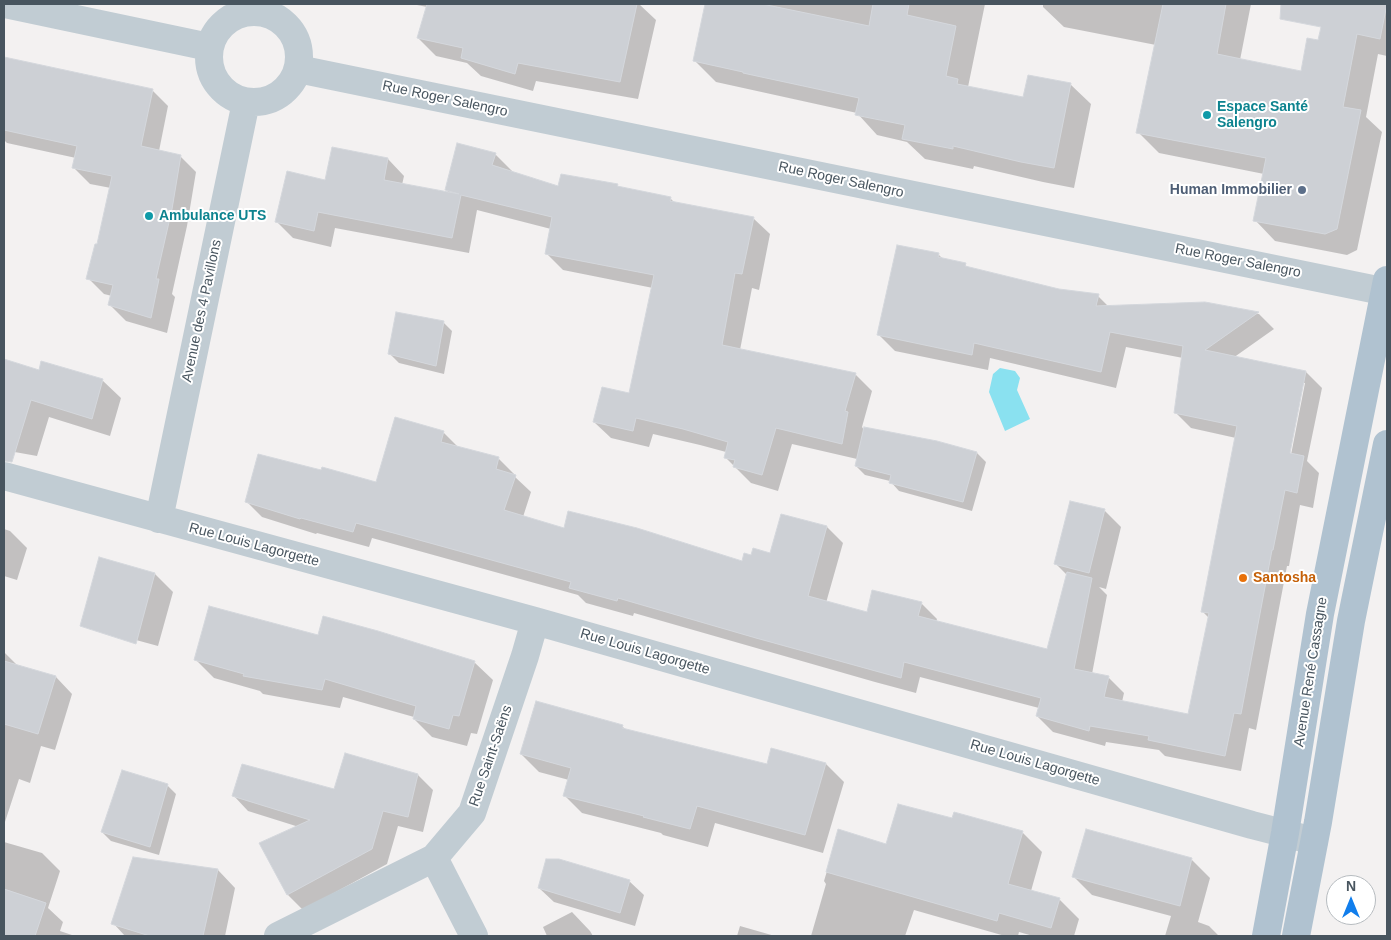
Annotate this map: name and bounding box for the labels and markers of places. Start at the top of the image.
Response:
place label: Espace Santé Salengro [1217,99,1308,132]
marker: Espace Santé Salengro [1201,109,1213,121]
place label: Human Immobilier [1170,182,1292,198]
marker: Human Immobilier [1296,184,1308,196]
place label: Ambulance UTS [159,208,266,224]
marker: Ambulance UTS [143,210,155,222]
place label: Santosha [1253,570,1316,586]
marker: Santosha [1237,572,1249,584]

